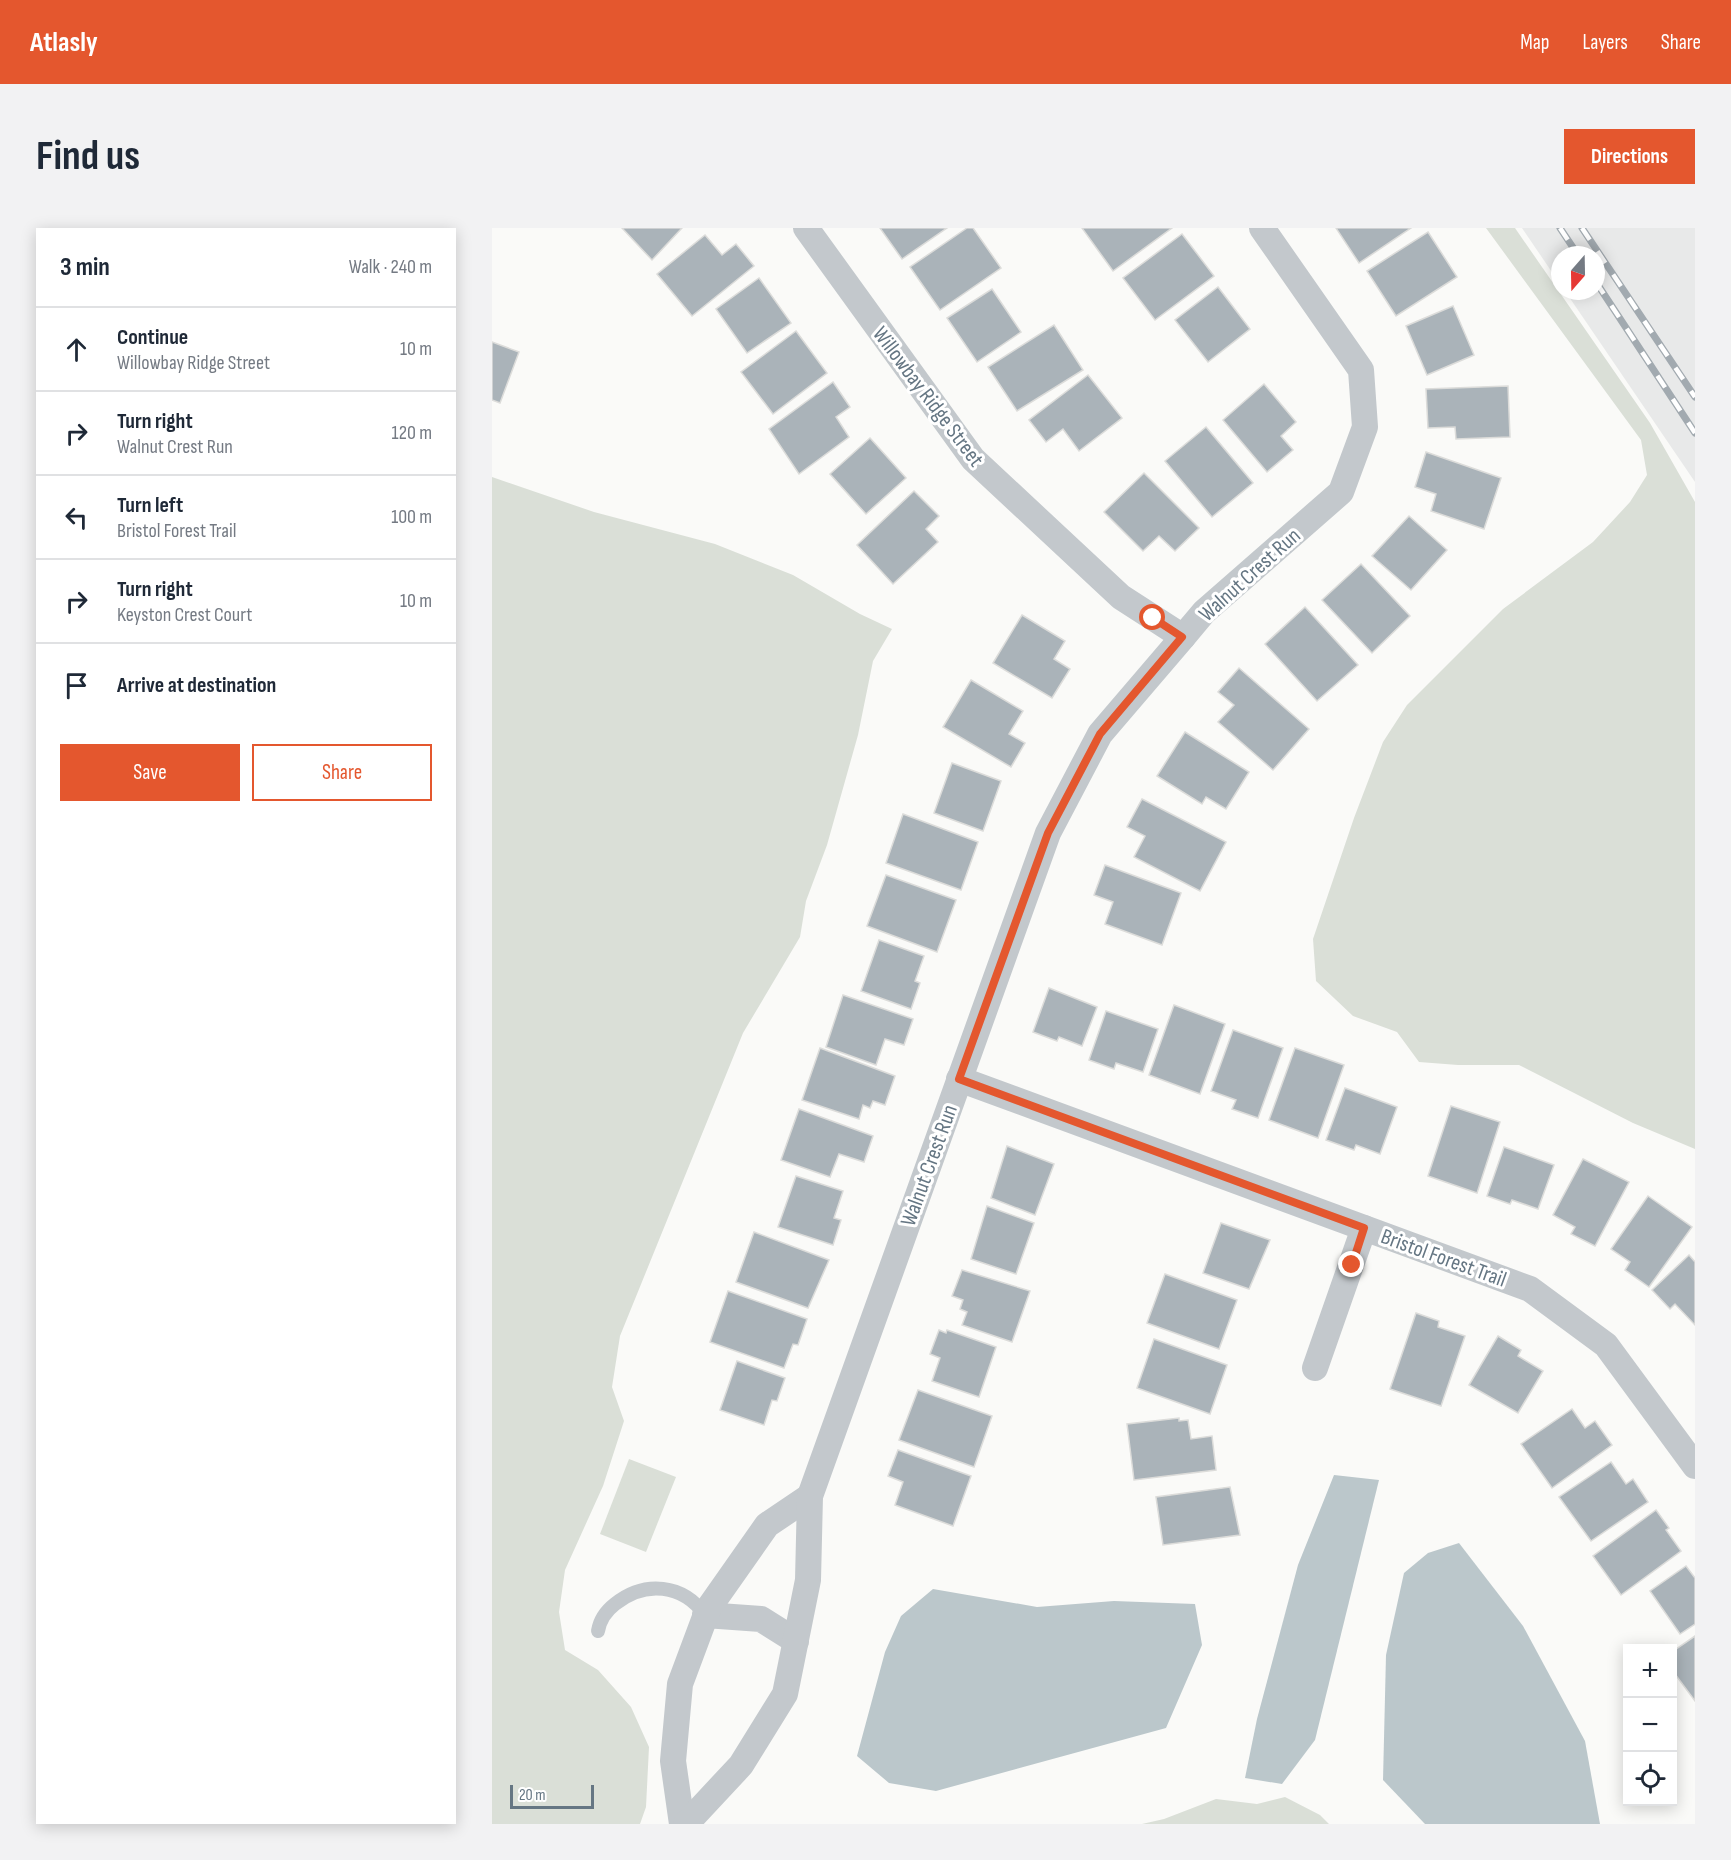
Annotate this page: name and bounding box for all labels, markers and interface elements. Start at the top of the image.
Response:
text: Atlasly [30,26,98,59]
text: Map [1520,30,1549,55]
text: Layers [1582,30,1628,55]
text: Share [1661,30,1701,55]
button: Directions [1564,129,1695,184]
text: Find us [36,131,140,182]
north arrow [1551,246,1605,300]
text: 3 min [60,252,110,283]
text: Walk · 240 m [349,255,432,279]
street label: Willowbay Ridge Street [866,322,989,472]
text: Continue [117,324,188,351]
icon: ahead [60,333,93,366]
text: 10 m [400,337,432,361]
text: Willowbay Ridge Street [117,351,270,375]
text: Turn right [117,408,193,435]
icon: right [60,417,93,450]
text: 120 m [392,421,432,445]
text: Walnut Crest Run [117,435,233,459]
text: Turn left [117,492,183,519]
icon: left [60,501,93,534]
text: 100 m [391,505,432,529]
text: Bristol Forest Trail [117,519,236,543]
street label: Walnut Crest Run [1194,522,1306,628]
text: Turn right [117,576,193,603]
icon: right [60,585,93,618]
text: 10 m [400,589,432,613]
text: Keyston Crest Court [117,603,252,627]
route start [1139,604,1165,630]
icon: arrive [60,669,93,702]
text: Arrive at destination [117,672,276,699]
button: Save [60,744,240,801]
button: Share [252,744,432,801]
street label: Walnut Crest Run [895,1101,964,1230]
street label: Bristol Forest Trail [1377,1223,1510,1294]
route end [1338,1251,1364,1277]
map controls [1623,1644,1677,1806]
button: + [1623,1644,1677,1698]
button: − [1623,1698,1677,1752]
button: locate [1623,1752,1677,1806]
scale bar [510,1782,594,1810]
text: 20 m [519,1786,546,1805]

